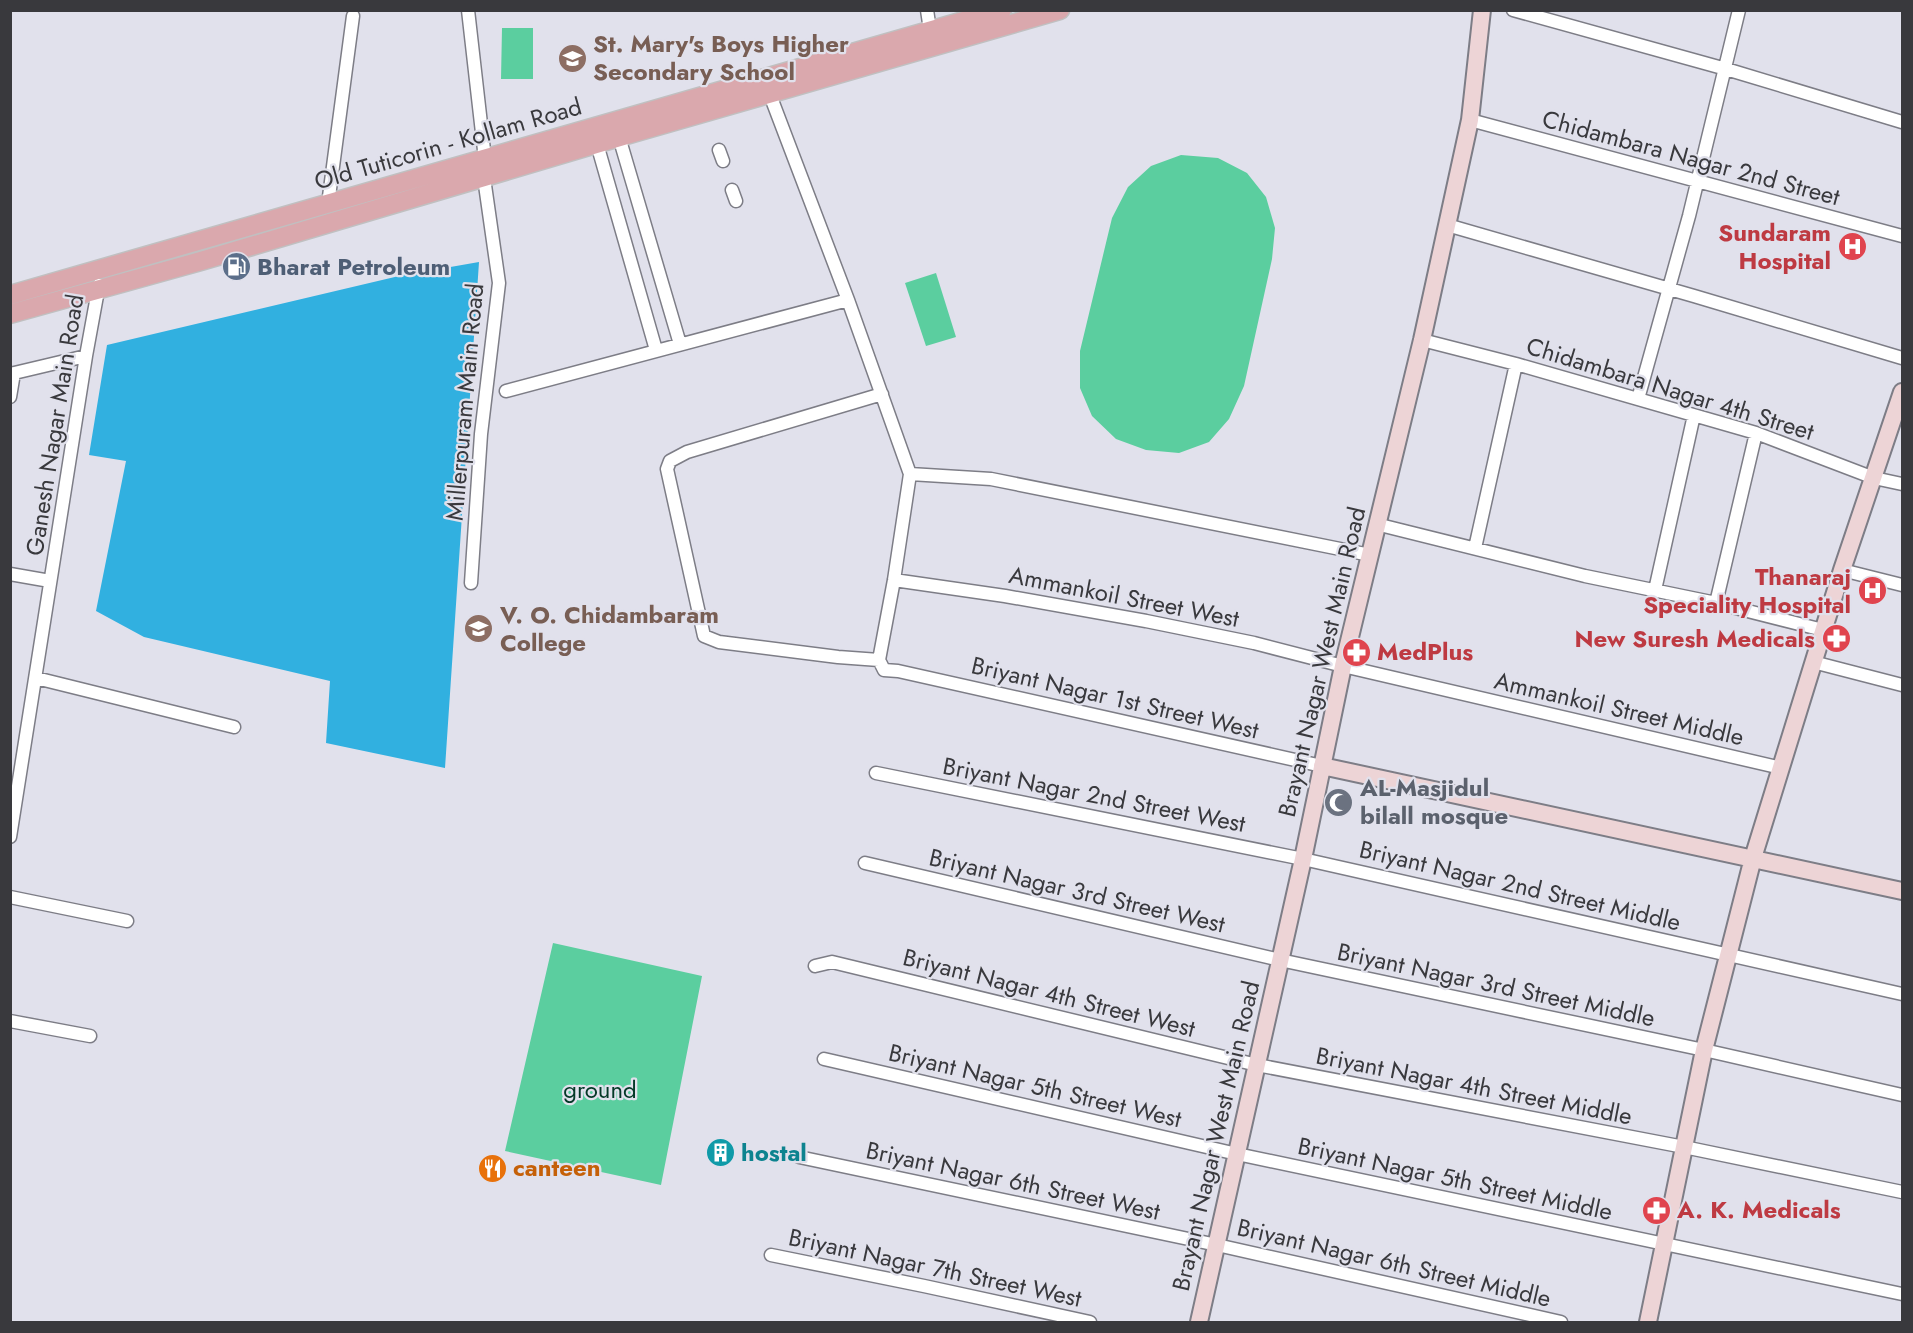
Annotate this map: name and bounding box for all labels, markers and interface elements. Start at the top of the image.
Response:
place label: St. Mary's Boys Higher Secondary School [593,26,849,89]
school or university icon: St. Mary's Boys Higher Secondary School [556,42,588,74]
street label: Old Tuticorin - Kollam Road [310,89,586,198]
street label: Chidambara Nagar 2nd Street [1539,101,1844,214]
place label: Sundaram Hospital [1718,215,1831,278]
hospital icon: Sundaram Hospital [1836,231,1868,263]
place label: Bharat Petroleum [257,249,450,284]
fuel station icon: Bharat Petroleum [220,251,252,283]
street label: Millerpuram Main Road [437,282,492,522]
street label: Ganesh Nagar Main Road [17,292,92,558]
street label: Chidambara Nagar 4th Street [1522,328,1818,449]
street label: Brayant Nagar West Main Road [1269,503,1374,820]
street label: Ammankoil Street West [1006,557,1242,636]
place label: Thanaraj Speciality Hospital [1643,559,1851,622]
hospital icon: Thanaraj Speciality Hospital [1856,575,1888,607]
place label: V. O. Chidambaram College [499,597,719,660]
school or university icon: V. O. Chidambaram College [463,613,495,645]
place label: New Suresh Medicals [1574,621,1815,656]
pharmacy icon: New Suresh Medicals [1820,623,1852,655]
place label: MedPlus [1377,634,1473,669]
pharmacy icon: MedPlus [1340,636,1372,668]
street label: Briyant Nagar 1st Street West [968,647,1262,748]
street label: Ammankoil Street Middle [1491,663,1747,754]
street label: Briyant Nagar 2nd Street West [940,748,1249,841]
place label: AL-Masjidul bilall mosque [1359,770,1508,833]
mosque icon: AL-Masjidul bilall mosque [1323,786,1355,818]
street label: Briyant Nagar 2nd Street Middle [1356,831,1684,940]
street label: Briyant Nagar 3rd Street West [926,839,1229,942]
street label: Briyant Nagar 3rd Street Middle [1334,934,1658,1035]
street label: Briyant Nagar 4th Street West [899,939,1199,1046]
street label: Brayant Nagar West Main Road [1163,977,1268,1294]
street label: Briyant Nagar 5th Street West [885,1035,1185,1136]
street label: Briyant Nagar 4th Street Middle [1313,1038,1635,1133]
park label: ground [563,1072,637,1107]
street label: Briyant Nagar 5th Street Middle [1295,1128,1616,1229]
street label: Briyant Nagar 6th Street West [863,1132,1164,1229]
place label: hostal [741,1135,807,1170]
building icon: hostal [704,1137,736,1169]
place label: canteen [513,1150,601,1185]
restaurant icon: canteen [476,1152,508,1184]
place label: A. K. Medicals [1676,1192,1841,1227]
pharmacy icon: A. K. Medicals [1640,1194,1672,1226]
street label: Briyant Nagar 6th Street Middle [1234,1209,1554,1316]
street label: Briyant Nagar 7th Street West [785,1219,1085,1316]

